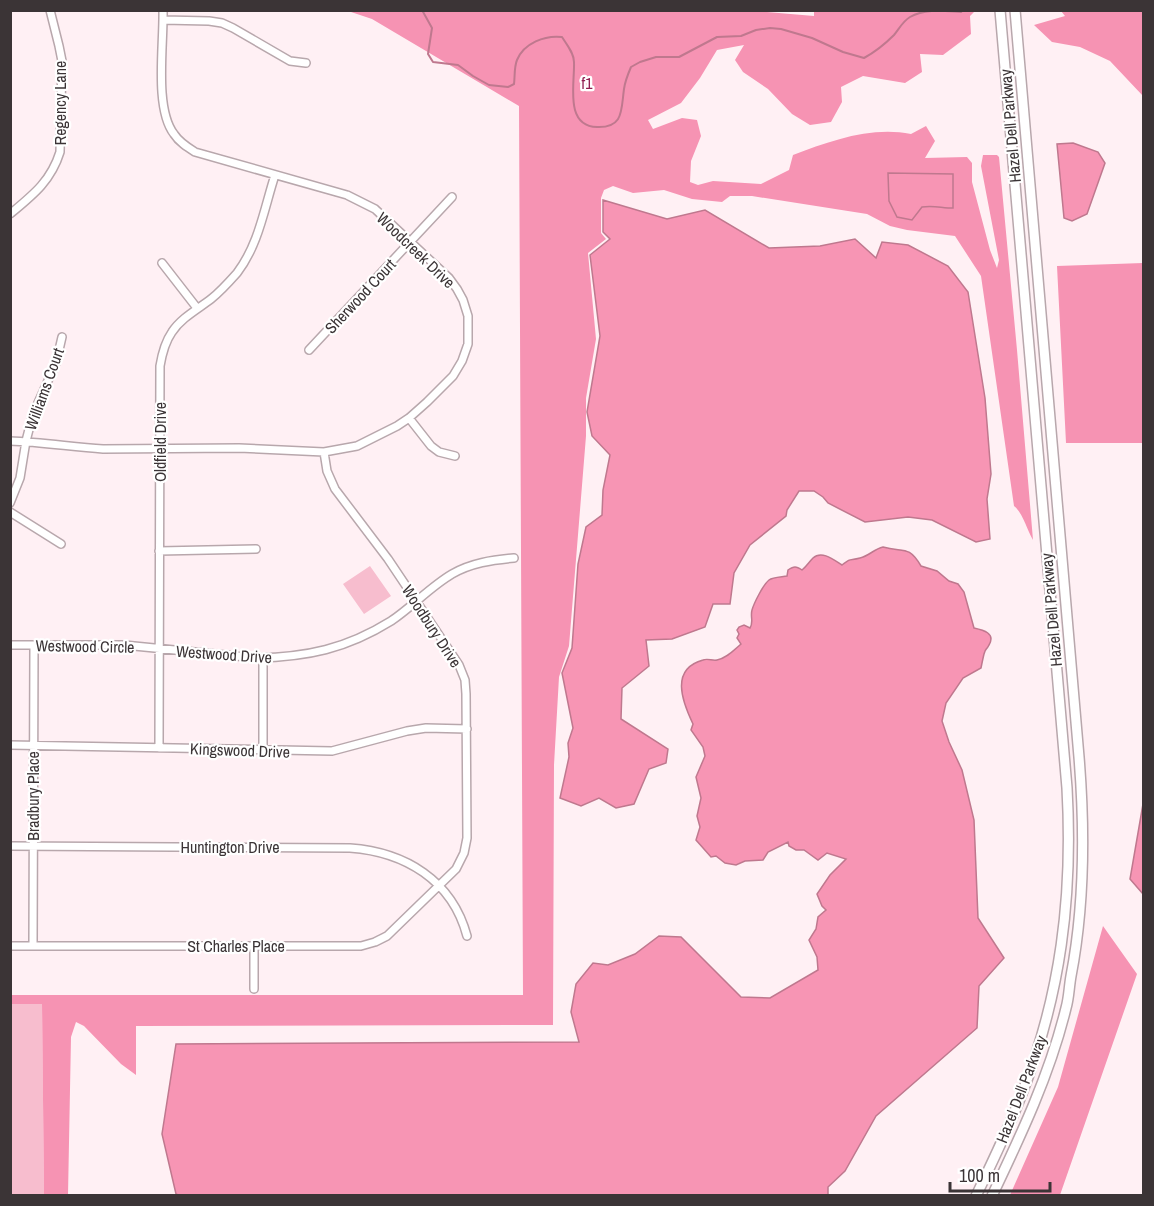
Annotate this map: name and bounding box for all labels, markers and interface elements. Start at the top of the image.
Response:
street label: Regency Lane [49,61,71,145]
street label: Hazel Dell Parkway [994,68,1026,184]
park label: f1 [582,72,593,94]
street label: Woodcreek Drive [372,207,460,293]
street label: Sherwood Court [320,254,401,338]
street label: Williams Court [19,344,69,433]
street label: Oldfield Drive [149,402,171,482]
street label: Hazel Dell Parkway [1035,552,1067,668]
street label: Woodbury Drive [397,580,467,672]
street label: Westwood Circle [35,634,135,658]
street label: Westwood Drive [175,640,273,668]
street label: Kingswood Drive [190,737,290,763]
street label: Bradbury Place [22,751,44,841]
street label: Huntington Drive [180,836,280,858]
street label: St Charles Place [187,935,285,957]
street label: Hazel Dell Parkway [990,1032,1052,1146]
scale bar [950,1155,1050,1193]
text: 100 m [959,1163,1000,1188]

